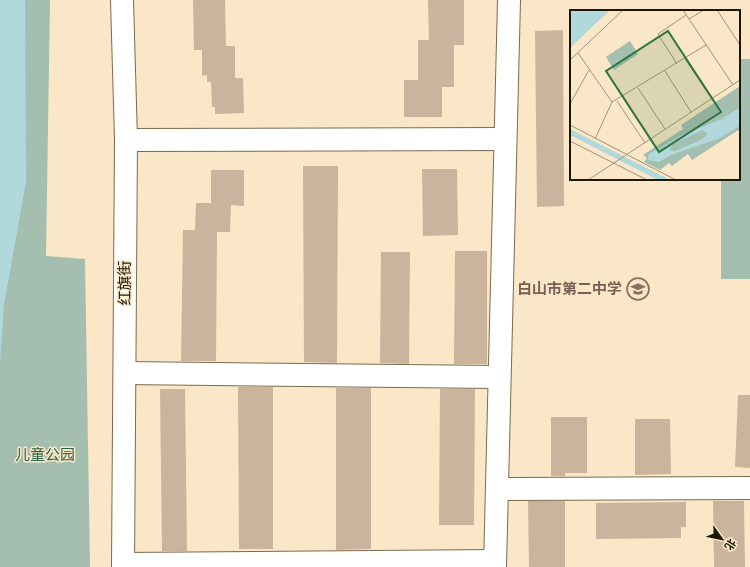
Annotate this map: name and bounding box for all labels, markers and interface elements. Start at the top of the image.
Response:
inset map [570,10,740,180]
street label: 红旗街 [116,260,135,306]
school or university icon: 白山市第二中学 [625,276,651,302]
place label: 白山市第二中学 [517,280,622,299]
park label: 儿童公园 [15,446,75,465]
north arrow [702,519,742,559]
text: 北 [722,536,738,552]

